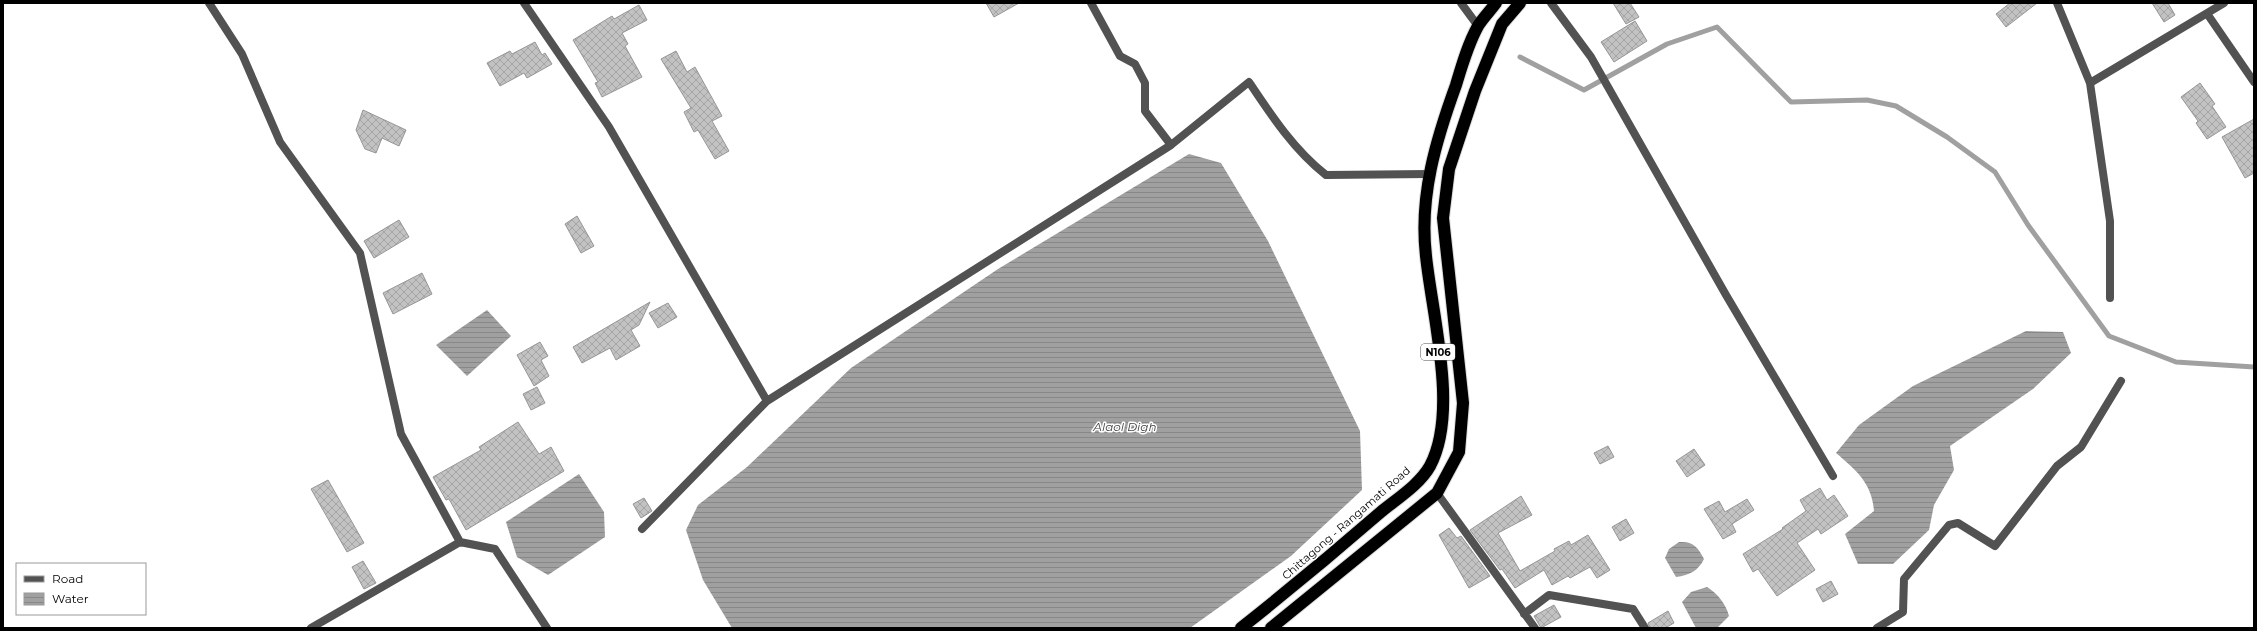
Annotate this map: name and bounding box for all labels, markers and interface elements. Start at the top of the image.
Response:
road number: N106 [1421,344,1455,360]
water label: Alaol Digh [1092,419,1157,434]
street label: Chittagong - Rangamati Road [1279,463,1413,583]
legend [16,563,146,615]
text: Road [52,571,83,586]
text: Water [52,591,89,606]

